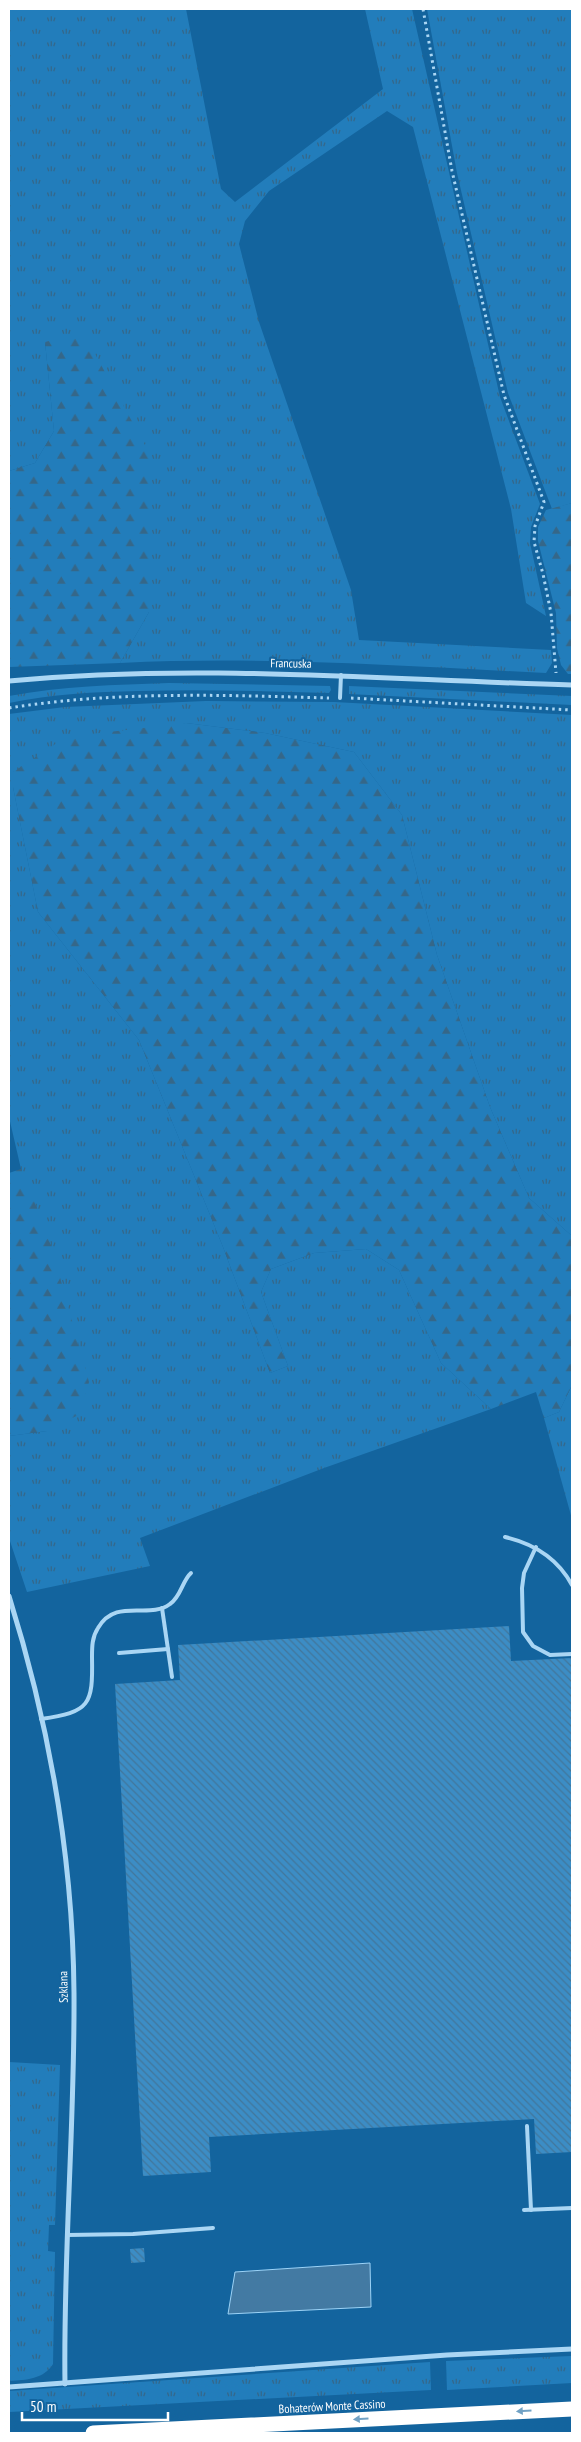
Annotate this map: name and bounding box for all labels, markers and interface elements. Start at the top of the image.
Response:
street label: Francuska [270,655,312,671]
street label: Szklana [55,1971,71,2003]
scale bar [22,2390,169,2422]
street label: Bohaterów Monte Cassino [278,2396,386,2416]
text: 50 m [30,2397,56,2416]
one-way arrow [515,2408,531,2416]
one-way arrow [353,2416,369,2424]

